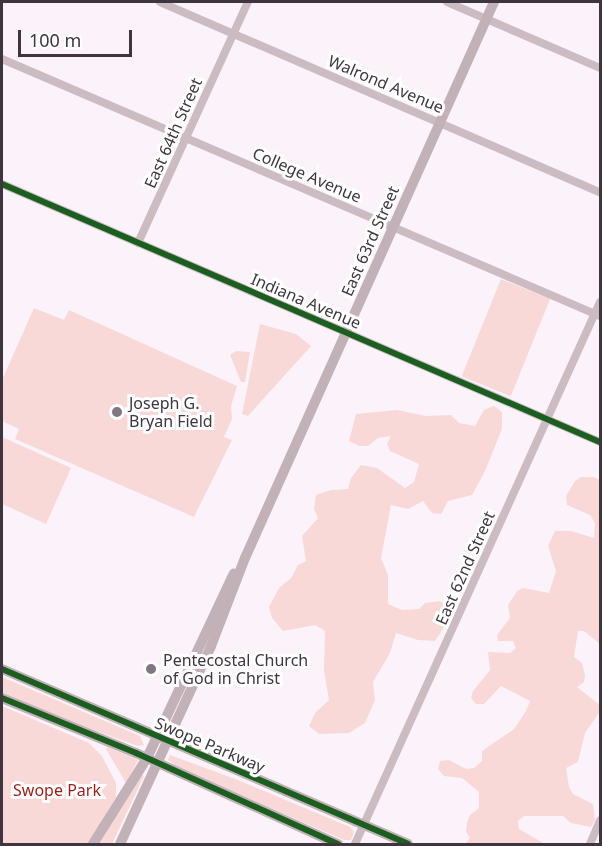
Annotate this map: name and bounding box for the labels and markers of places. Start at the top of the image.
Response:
place label: Joseph G. Bryan Field [129,393,213,431]
marker: Joseph G. Bryan Field [110,405,124,419]
place label: Pentecostal Church of God in Christ [163,650,308,688]
marker: Pentecostal Church of God in Christ [144,662,158,676]

